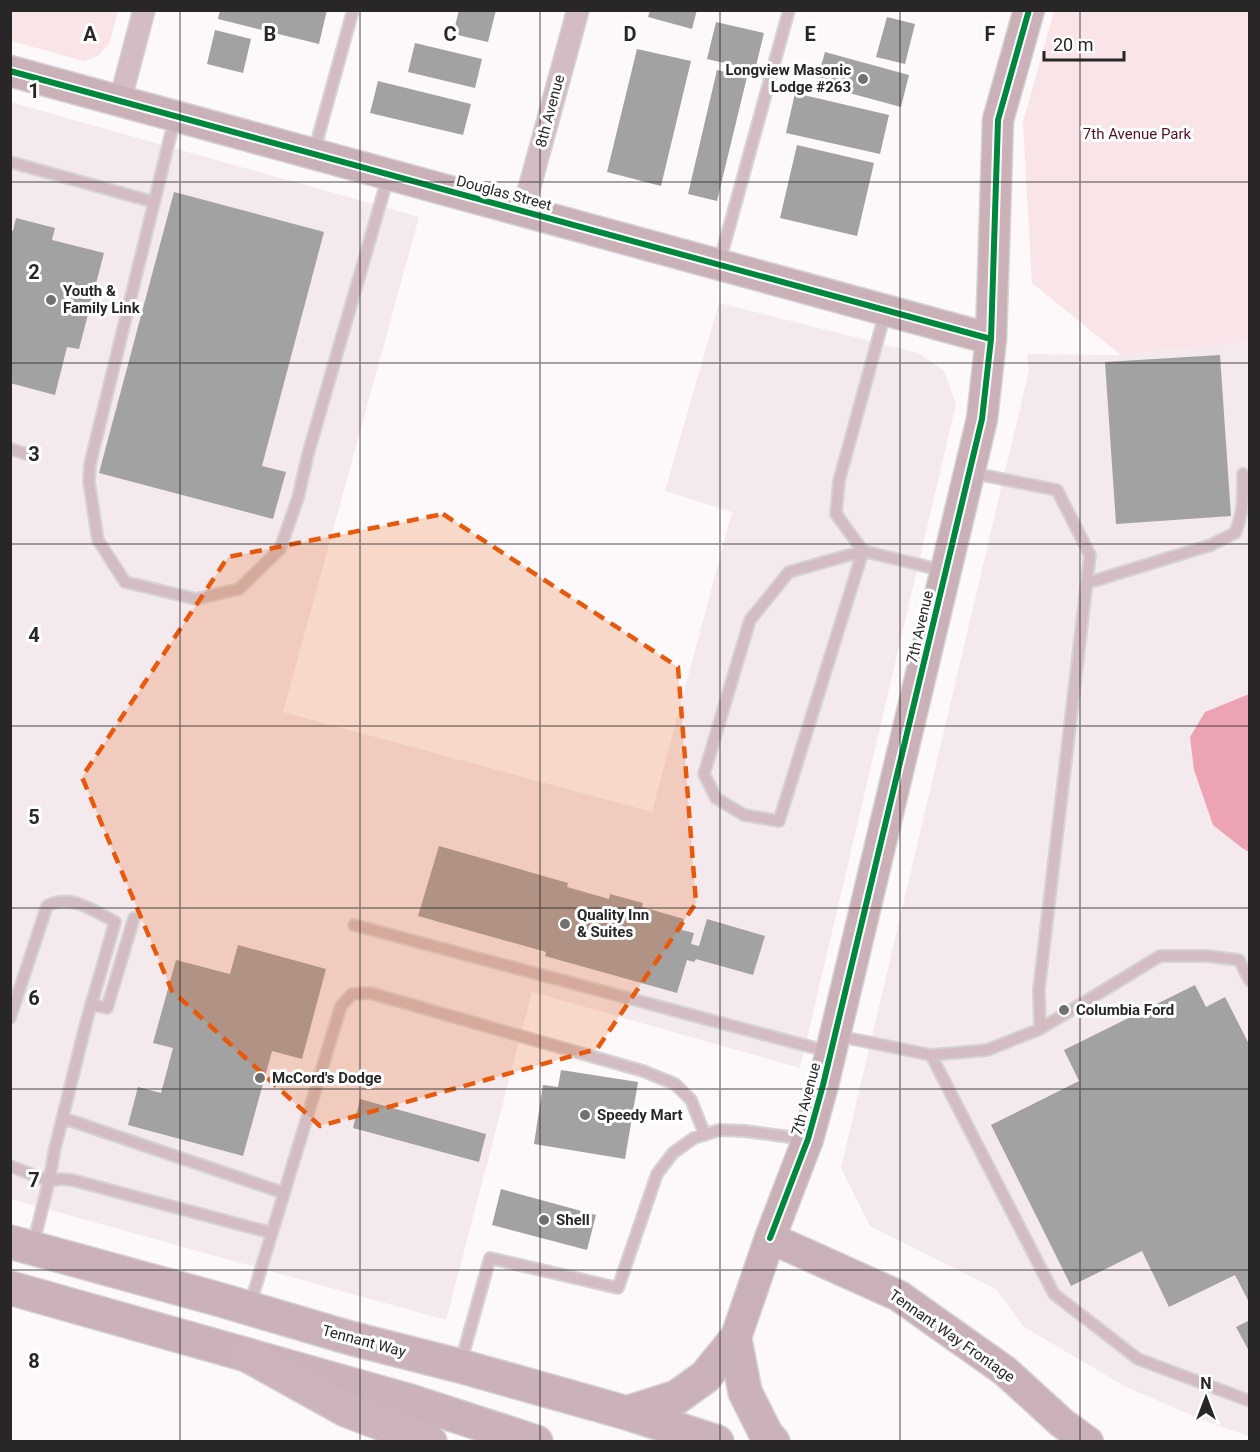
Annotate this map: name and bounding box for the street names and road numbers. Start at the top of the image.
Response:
street label: 8th Avenue [532,73,568,149]
street label: Douglas Street [454,172,554,214]
street label: 7th Avenue [903,589,937,665]
street label: 7th Avenue [788,1061,824,1137]
street label: Tennant Way Frontage [886,1286,1018,1386]
street label: Tennant Way [320,1321,408,1361]

